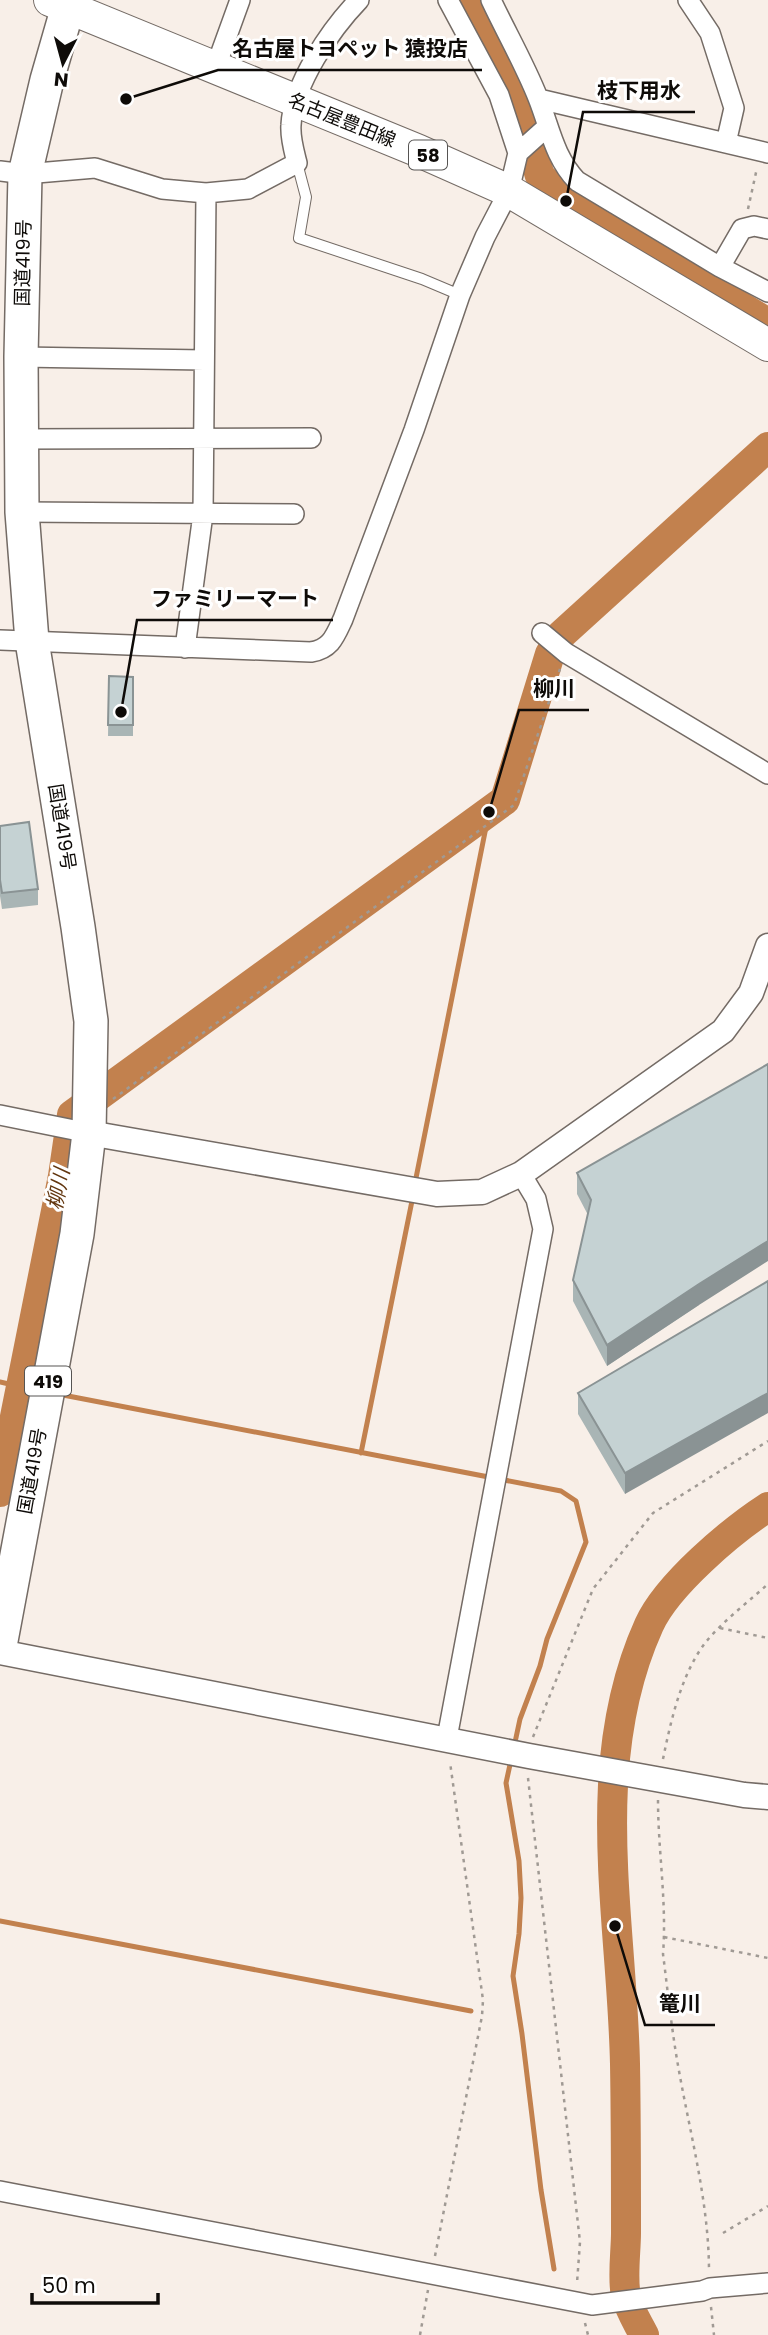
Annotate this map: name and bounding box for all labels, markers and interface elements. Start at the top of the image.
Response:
north arrow [28,28,98,98]
callout: 名古屋トヨペット 猿投店 [218,28,482,70]
text: 名古屋トヨペット 猿投店 [232,34,468,63]
text: N [53,65,70,94]
callout: 枝下用水 [583,70,695,112]
text: 枝下用水 [597,76,681,105]
street label: 名古屋豊田線 [284,86,400,154]
road number: 58 [409,140,447,170]
street label: 国道419号 [9,219,37,307]
callout: ファミリーマート [137,578,333,620]
text: ファミリーマート [151,584,319,613]
callout: 柳川 [519,668,589,710]
text: 柳川 [533,674,575,703]
street label: 国道419号 [42,782,82,872]
water label: 柳川 [40,1164,77,1212]
road number: 419 [25,1366,71,1396]
street label: 国道419号 [11,1426,53,1516]
callout: 篭川 [645,1983,715,2025]
text: 篭川 [659,1989,701,2018]
scale bar [32,2262,158,2306]
text: 50 m [42,2271,96,2300]

